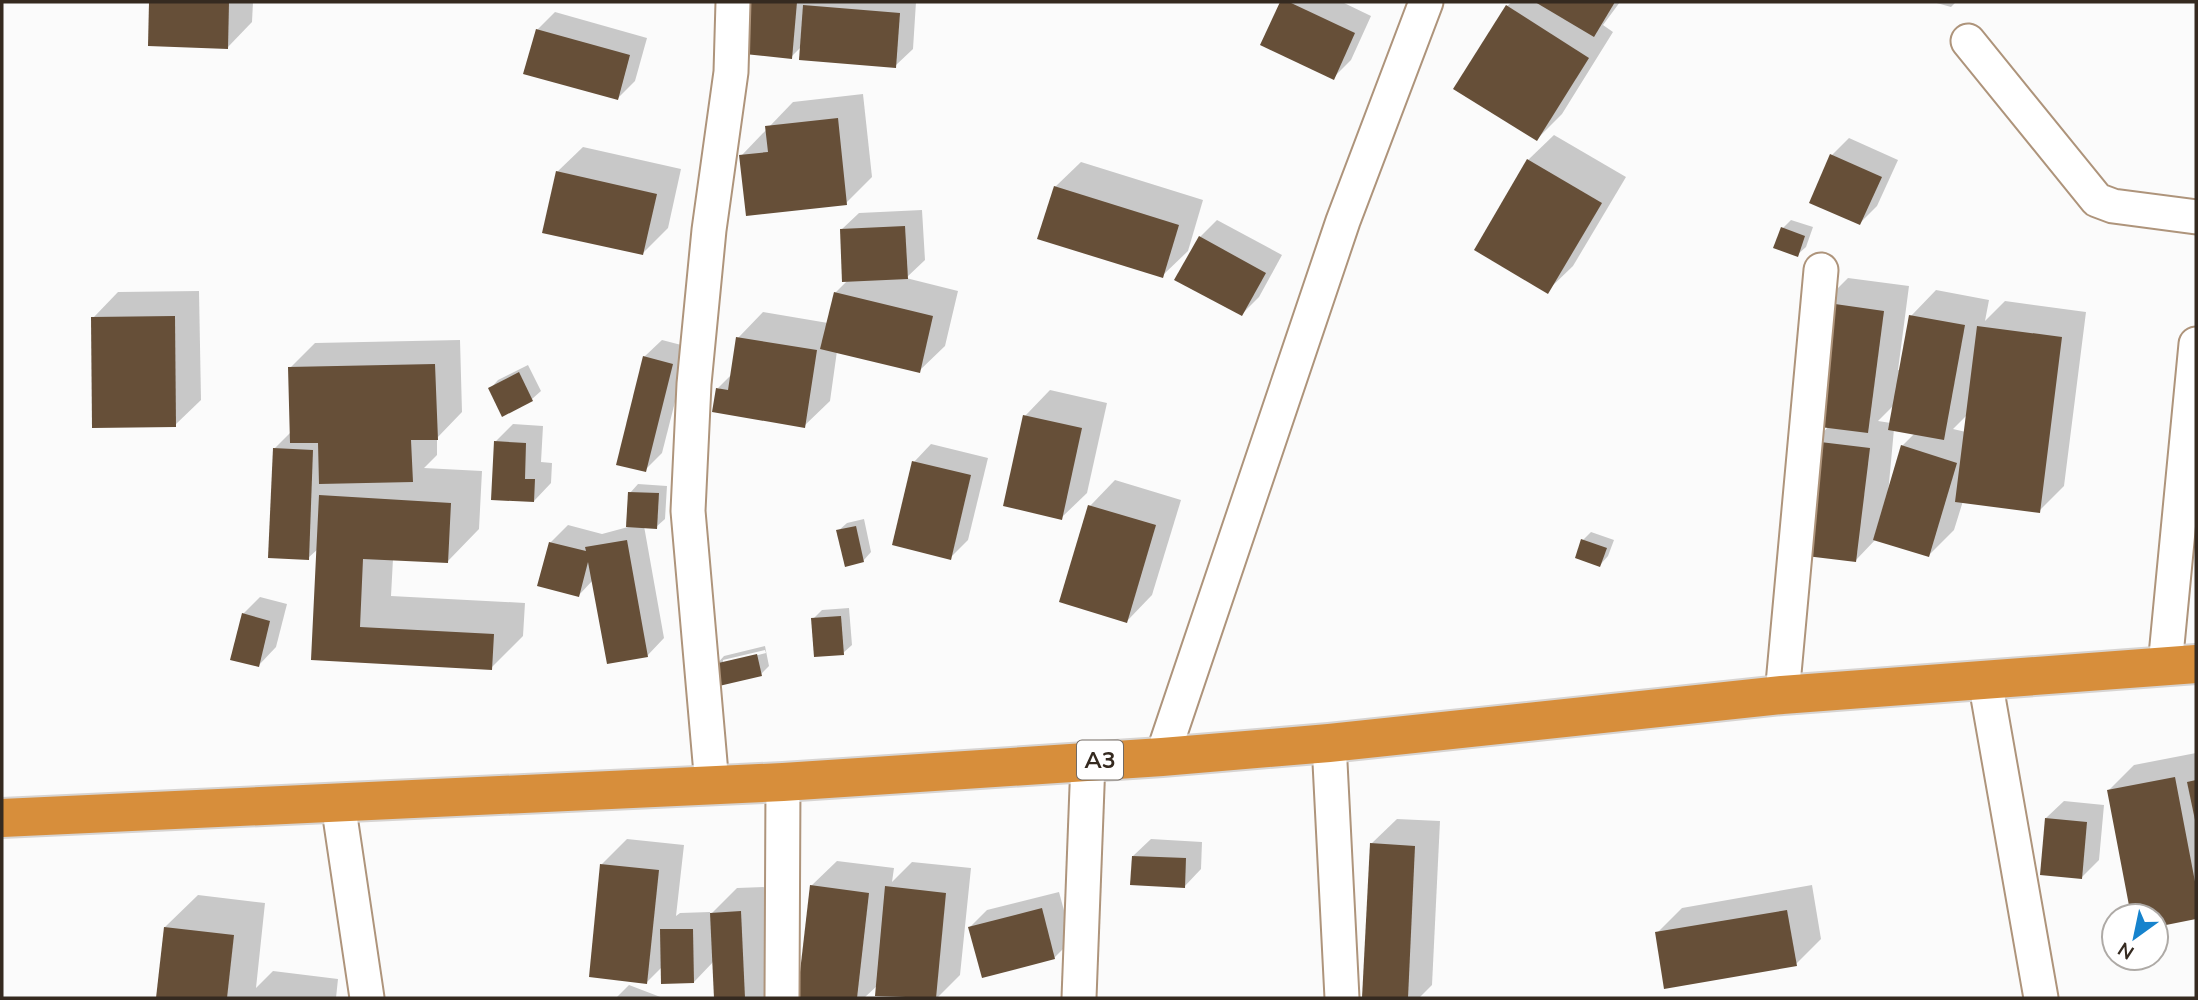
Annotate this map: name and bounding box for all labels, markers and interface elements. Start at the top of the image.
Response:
road number: A3 [1077,740,1123,780]
north arrow [2100,902,2170,972]
text: N [2113,937,2138,965]

